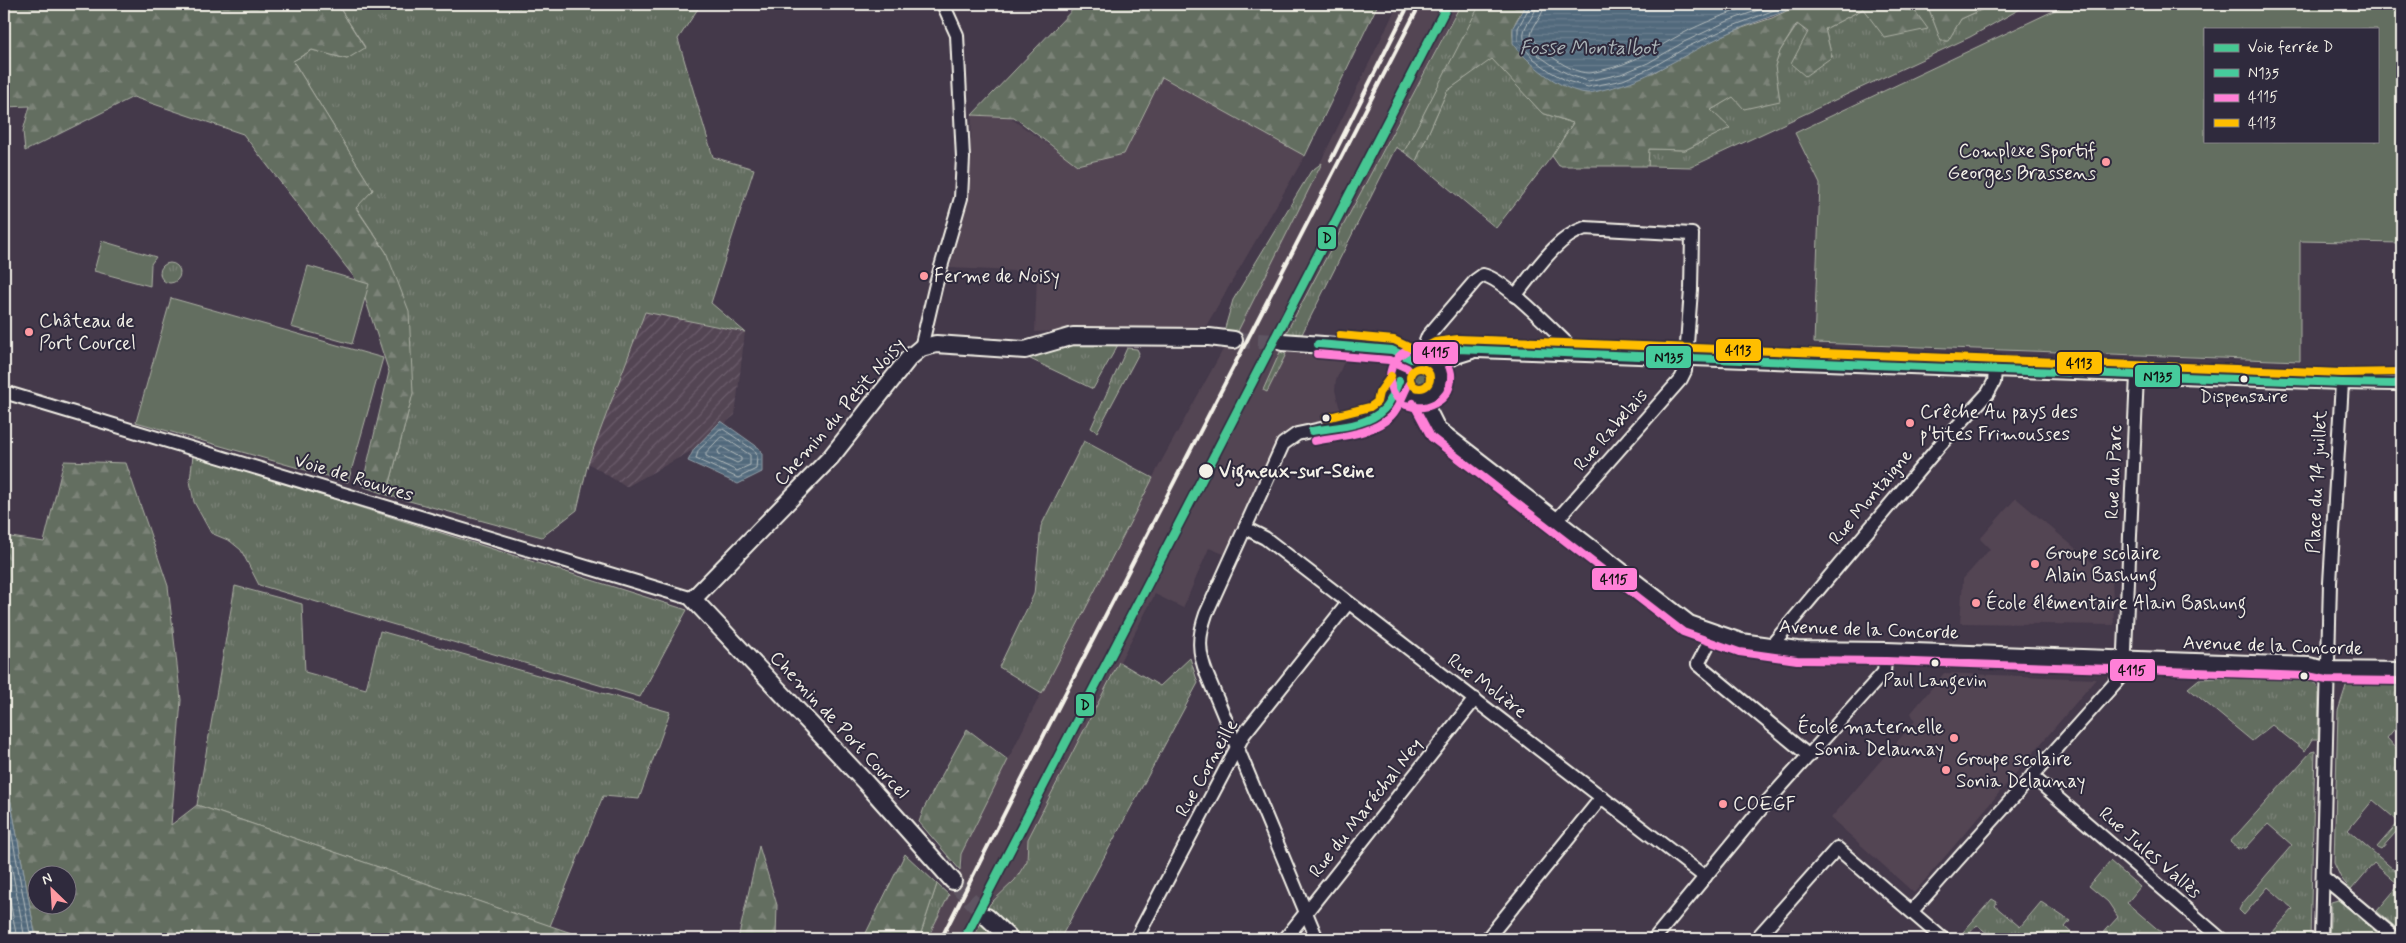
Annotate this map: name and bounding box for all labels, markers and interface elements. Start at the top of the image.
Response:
legend [2204,28,2378,142]
water label: Fosse Montalbot [1520,35,1661,62]
text: Voie ferrée D [2248,38,2333,58]
text: N135 [2248,64,2279,84]
text: 4115 [2248,88,2278,108]
text: 4113 [2248,114,2276,134]
place label: Complexe Sportif Georges Brassens [1948,139,2097,188]
marker: Complexe Sportif Georges Brassens [2100,156,2112,168]
line badge: D [1317,226,1337,250]
text: D [1322,230,1332,248]
place label: Ferme de Noisy [934,264,1060,290]
marker: Ferme de Noisy [918,270,930,282]
place label: Château de Port Courcel [39,309,136,356]
marker: Château de Port Courcel [23,326,35,338]
street label: Chemin du Petit Noisy [769,333,912,492]
line badge: 4113 [1715,338,1762,362]
line badge: 4115 [1412,341,1459,365]
text: 4113 [1725,342,1752,360]
text: 4115 [1422,344,1451,362]
line badge: N135 [1645,345,1692,369]
text: N135 [1654,349,1684,367]
line badge: 4113 [2056,351,2103,375]
text: 4113 [2066,355,2093,373]
line badge: N135 [2134,364,2181,388]
text: N135 [2143,368,2173,386]
marker: Dispensaire [2239,374,2249,384]
street label: Rue Rabelais [1568,383,1654,477]
place label: Dispensaire [2200,385,2288,409]
place label: Crêche Au pays des p'tites Frimousses [1920,400,2078,447]
street label: Place du 14 juillet [2301,410,2333,554]
unlabelled marker [1321,413,1331,423]
marker: Crêche Au pays des p'tites Frimousses [1904,417,1916,429]
street label: Rue du Parc [2100,424,2128,520]
street label: Rue Montaigne [1823,444,1919,551]
street label: Voie de Rouvres [291,448,417,508]
place label: Vigneux-sur-Seine [1219,459,1375,487]
marker: Vigneux-sur-Seine [1197,462,1215,480]
place label: Groupe scolaire Alain Bashung [2045,541,2161,591]
marker: Groupe scolaire Alain Bashung [2029,558,2041,570]
line badge: 4115 [1591,567,1638,591]
text: 4115 [1600,571,1629,589]
place label: École élémentaire Alain Bashung [1986,590,2246,619]
marker: École élémentaire Alain Bashung [1970,597,1982,609]
street label: Avenue de la Concorde [1779,614,1959,646]
street label: Avenue de la Concorde [2183,630,2363,662]
street label: Chemin de Port Courcel [764,646,914,804]
street label: Rue Molière [1442,648,1532,724]
marker: Paul Langevin [1930,658,1940,668]
line badge: 4115 [2109,658,2156,682]
text: 4115 [2118,662,2147,680]
place label: Paul Langevin [1883,669,1987,695]
unlabelled marker [2299,671,2309,681]
line badge: D [1075,693,1095,717]
text: D [1080,697,1090,715]
place label: École maternelle Sonia Delaunay [1798,714,1944,763]
street label: Rue Corneille [1170,715,1244,821]
marker: École maternelle Sonia Delaunay [1948,732,1960,744]
street label: Rue du Maréchal Ney [1303,733,1429,883]
place label: Groupe scolaire Sonia Delaunay [1956,747,2085,795]
marker: Groupe scolaire Sonia Delaunay [1940,764,1952,776]
place label: COEGF [1733,792,1796,817]
marker: COEGF [1717,798,1729,810]
street label: Rue Jules Vallès [2093,801,2207,905]
north arrow [28,866,78,916]
text: N [39,869,55,889]

